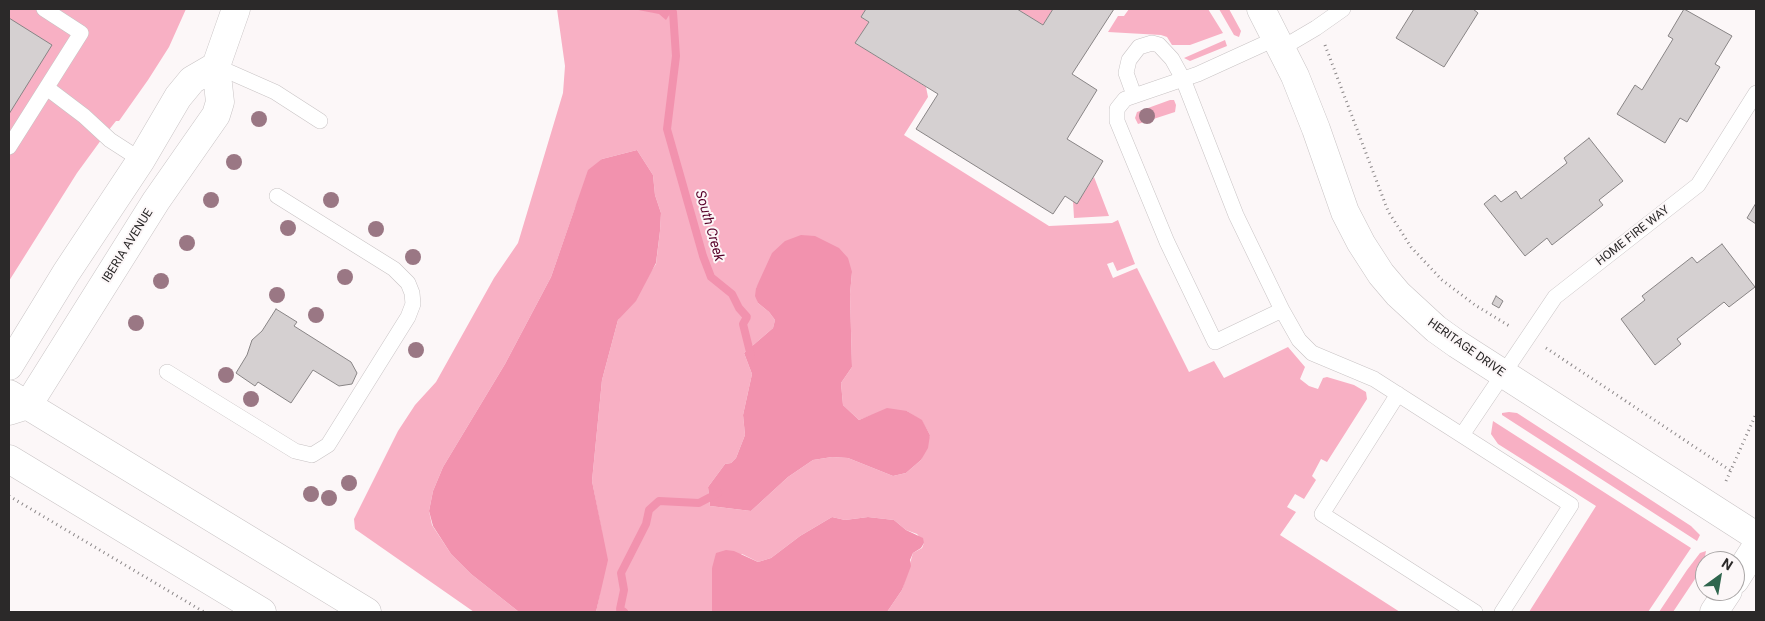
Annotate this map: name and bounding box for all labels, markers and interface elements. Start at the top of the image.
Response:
water label: South Creek [691,188,727,264]
street label: HOME FIRE WAY [1593,203,1673,269]
street label: IBERIA AVENUE [100,207,156,285]
street label: HERITAGE DRIVE [1424,316,1508,380]
north arrow [1695,551,1745,601]
text: N [1719,555,1736,574]

